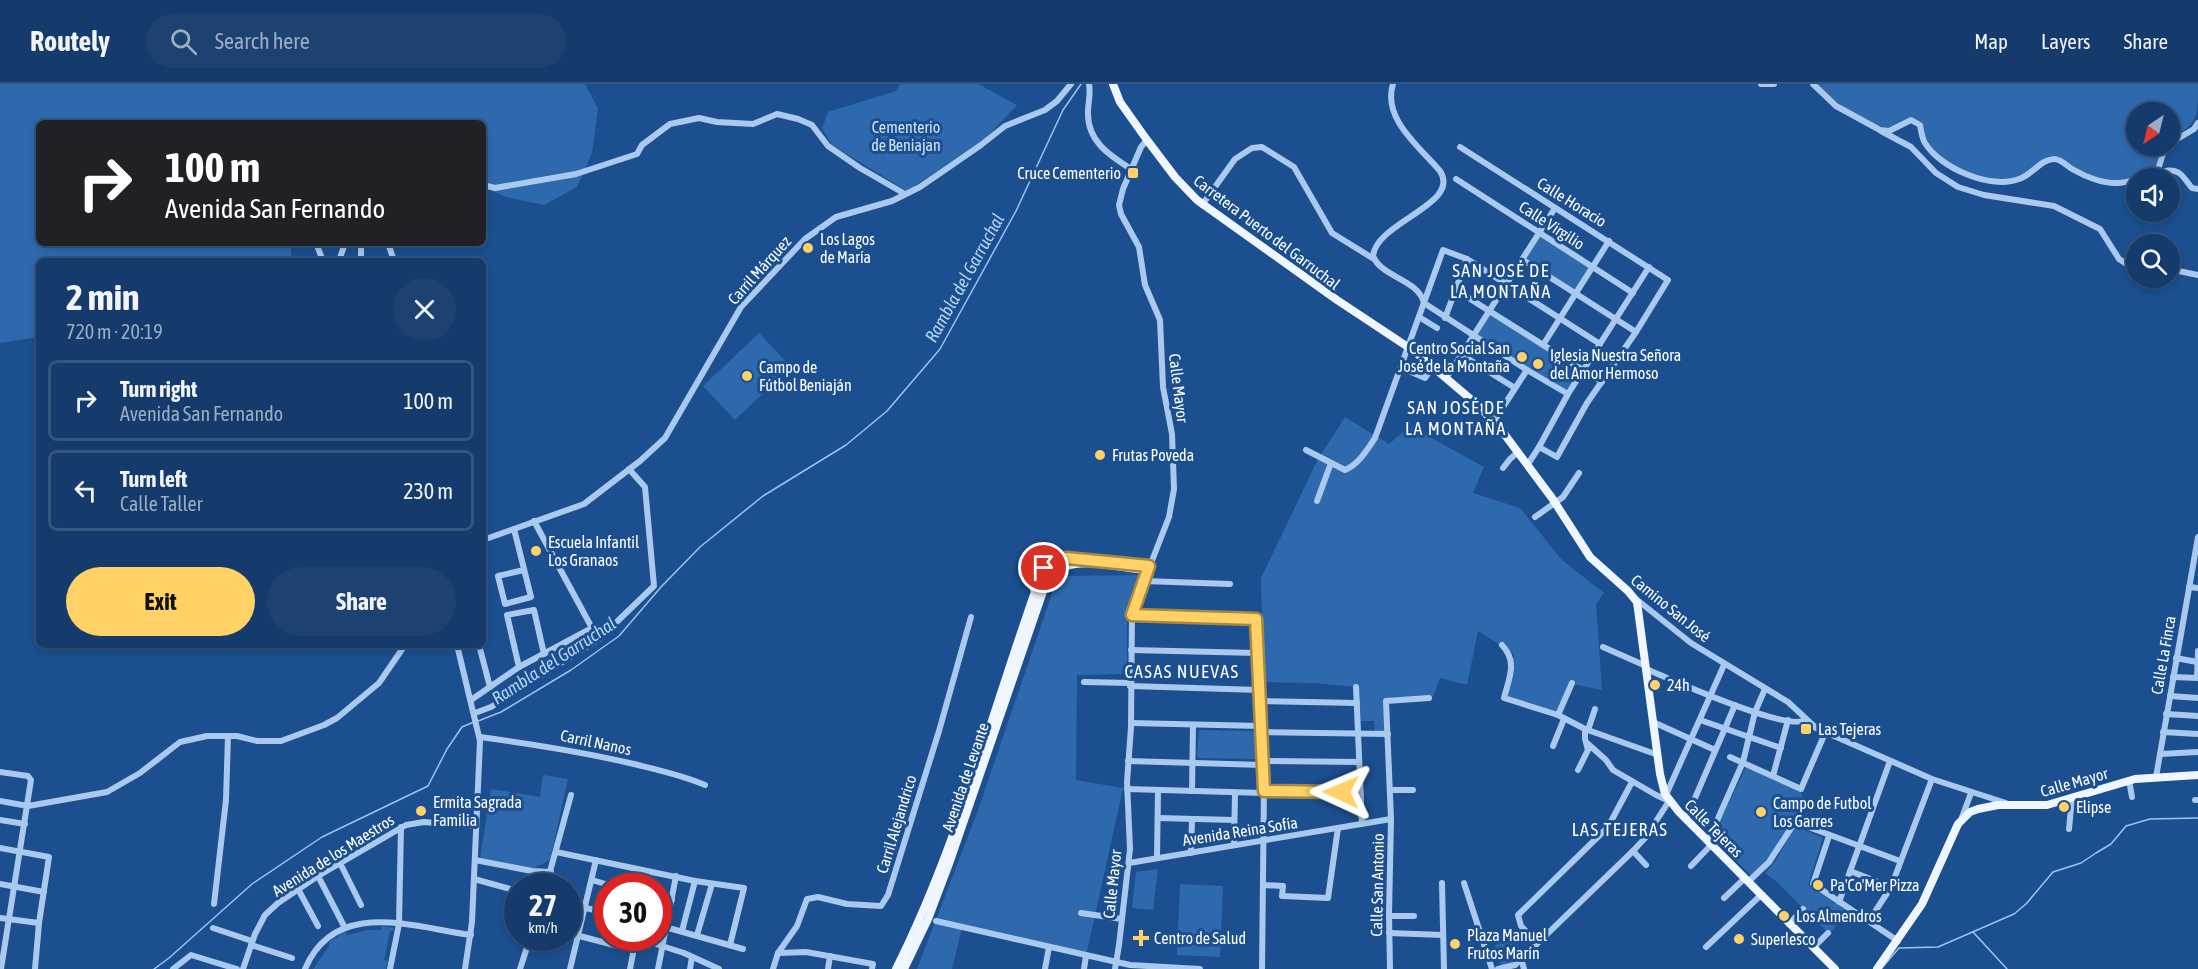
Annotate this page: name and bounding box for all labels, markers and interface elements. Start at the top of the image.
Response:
search box [146,14,566,68]
text: Routely [30,25,110,57]
icon: search [167,25,200,58]
text: Search here [215,28,310,54]
text: Map [1974,29,2008,53]
text: Layers [2041,29,2091,53]
text: Share [2124,29,2168,53]
north arrow [2126,102,2180,156]
map controls [2126,102,2180,288]
park label: Cementerio de Beniajan [871,118,941,155]
text: 100 m [165,143,260,191]
icon: right [66,144,144,222]
place label: Cruce Cementerio [1017,164,1121,182]
marker: Cruce Cementerio [1126,166,1140,180]
button: sound [2126,168,2180,222]
street label: Carretera Puerto del Garruchal [1190,171,1344,293]
street label: Calle Horacio [1534,174,1610,230]
text: Avenida San Fernando [165,193,385,224]
street label: Calle Virgilio [1515,197,1588,254]
water label: Rambla del Garruchal [920,210,1009,346]
place label: Los Lagos de María [820,230,875,266]
street label: Carril Márquez [724,232,795,308]
button: search [2126,234,2180,288]
marker: Los Lagos de María [801,241,815,255]
district label: SAN JOSÉ DE LA MONTAÑA [1450,260,1552,302]
text: 2 min [66,276,140,318]
button: close [393,278,456,341]
text: 720 m · 20:19 [66,320,163,343]
place label: Centro Social San José de la Montaña [1398,339,1510,375]
place label: Iglesia Nuestra Señora del Amor Hermoso [1550,346,1681,382]
marker: Centro Social San José de la Montaña [1515,350,1529,364]
street label: Calle Mayor [1165,353,1192,424]
marker: Iglesia Nuestra Señora del Amor Hermoso [1531,357,1545,371]
place label: Campo de Fútbol Beniaján [759,358,852,395]
marker: Campo de Fútbol Beniaján [740,369,754,383]
text: Turn right [120,376,197,402]
icon: right [69,384,102,417]
text: 100 m [403,388,453,414]
district label: SAN JOSÉ DE LA MONTAÑA [1405,397,1507,439]
text: Avenida San Fernando [120,402,283,425]
place label: Frutas Poveda [1112,446,1194,464]
marker: Frutas Poveda [1093,448,1107,462]
text: Turn left [120,466,187,492]
icon: left [69,474,102,507]
text: 230 m [403,478,453,504]
text: Calle Taller [120,492,203,515]
place label: Escuela Infantil Los Granaos [548,533,640,569]
pin [1018,542,1069,593]
marker: Escuela Infantil Los Granaos [529,544,543,558]
icon: arrive [1027,551,1060,584]
button: Exit [66,567,255,636]
button: Share [267,567,456,636]
street label: Camino San José [1628,570,1714,646]
water label: Rambla del Garruchal [488,613,620,709]
street label: Calle La Finca [2147,614,2179,696]
district label: CASAS NUEVAS [1124,661,1240,682]
place label: 24h [1667,676,1690,694]
marker: 24h [1648,678,1662,692]
street label: Avenida de Levante [938,720,992,834]
place label: Las Tejeras [1818,720,1882,739]
marker: Las Tejeras [1799,722,1813,736]
street label: Carril Nanos [559,726,633,758]
position arrow [1309,760,1373,824]
street label: Calle Mayor [2038,764,2110,801]
street label: Carril Alejandrico [873,773,920,876]
place label: Ermita Sagrada Familia [433,793,522,829]
place label: Campo de Futbol Los Garres [1773,794,1872,830]
street label: Calle Tejeras [1681,795,1747,862]
place label: Elipse [2076,798,2111,817]
marker: Elipse [2057,800,2071,814]
marker: Ermita Sagrada Familia [414,804,428,818]
marker: Campo de Futbol Los Garres [1754,805,1768,819]
street label: Avenida de los Maestros [269,810,398,900]
street label: Avenida Reina Sofía [1181,813,1299,849]
district label: LAS TEJERAS [1572,819,1668,840]
street label: Calle San Antonio [1367,833,1387,937]
street label: Calle Mayor [1099,848,1126,919]
speed limit sign: 30 [594,873,672,951]
place label: Pa'Co'Mer Pizza [1830,876,1919,894]
marker: Pa'Co'Mer Pizza [1811,878,1825,892]
text: 27 [529,888,557,922]
place label: Los Almendros [1796,907,1882,925]
marker: Los Almendros [1777,909,1791,923]
text: km/h [528,919,558,936]
place label: Plaza Manuel Frutos Marín [1467,926,1548,962]
marker: Centro de Salud [1132,929,1150,947]
place label: Centro de Salud [1154,929,1246,947]
place label: Superlesco [1751,930,1815,949]
marker: Superlesco [1732,932,1746,946]
marker: Plaza Manuel Frutos Marín [1448,937,1462,951]

